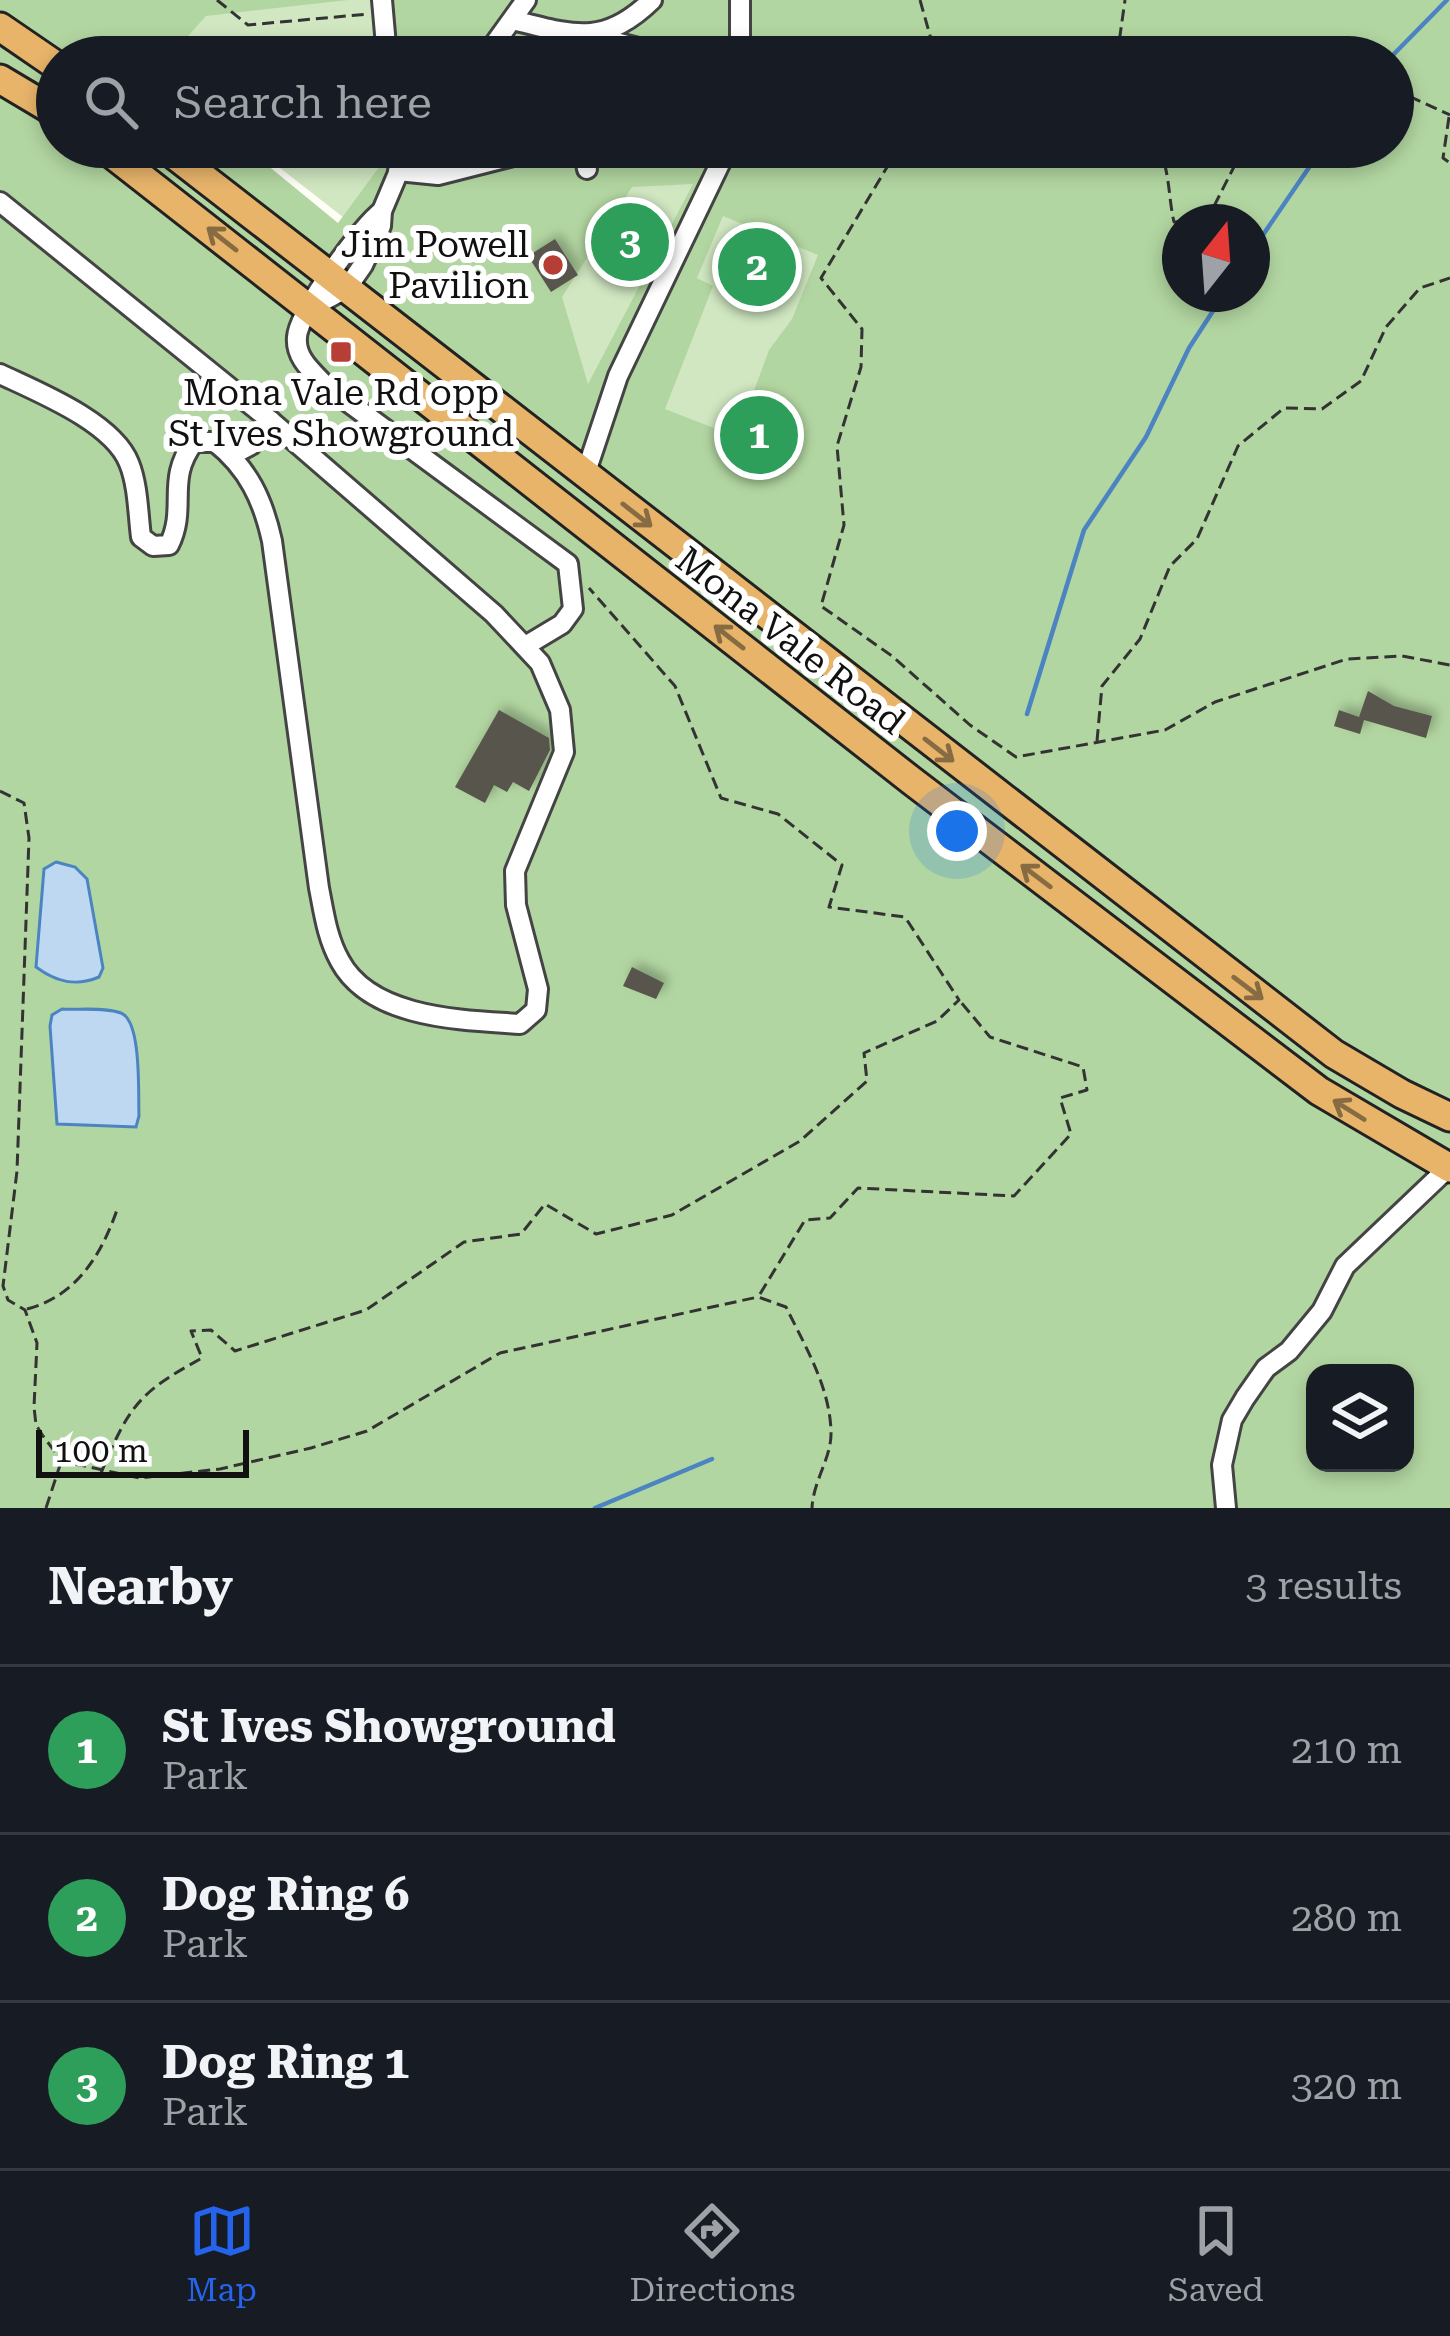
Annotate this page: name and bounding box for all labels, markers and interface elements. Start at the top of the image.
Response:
search box [36,36,1414,168]
icon: search [78,69,144,135]
text: Search here [174,76,432,129]
pin: 3 [591,197,669,287]
north arrow [1162,204,1270,312]
pin: 2 [718,222,796,312]
place label: Jim Powell Pavilion [341,224,529,307]
one-way arrow [207,226,239,252]
marker: Jim Powell Pavilion [540,252,566,278]
marker: Mona Vale Rd opp St Ives Showground [328,339,354,365]
place label: Mona Vale Rd opp St Ives Showground [168,372,514,455]
pin: 1 [720,390,798,480]
one-way arrow [621,501,653,528]
street label: Mona Vale Road [668,538,913,743]
one-way arrow [713,624,745,651]
one-way arrow [922,736,954,763]
your location [927,801,987,861]
one-way arrow [1021,863,1053,890]
one-way arrow [1231,974,1263,1001]
one-way arrow [1333,1097,1367,1122]
map controls [1306,1364,1414,1472]
button: layers [1306,1364,1414,1472]
scale bar [36,1424,249,1477]
text: 100 m [54,1431,148,1470]
text: Nearby [48,1557,233,1616]
text: 3 results [1245,1563,1402,1609]
text: St Ives Showground [162,1700,616,1753]
text: 1 [76,1727,98,1773]
text: 210 m [1291,1727,1402,1773]
text: Park [162,1753,248,1799]
text: Dog Ring 6 [162,1868,410,1921]
text: 2 [76,1895,98,1941]
text: 280 m [1291,1895,1402,1941]
text: Park [162,1921,248,1967]
text: Dog Ring 1 [162,2036,410,2089]
text: 3 [76,2063,98,2109]
text: 320 m [1291,2063,1402,2109]
text: Park [162,2089,248,2135]
tab: Map [186,2198,257,2309]
tab: Directions [629,2198,795,2309]
tab: Saved [1168,2198,1264,2309]

